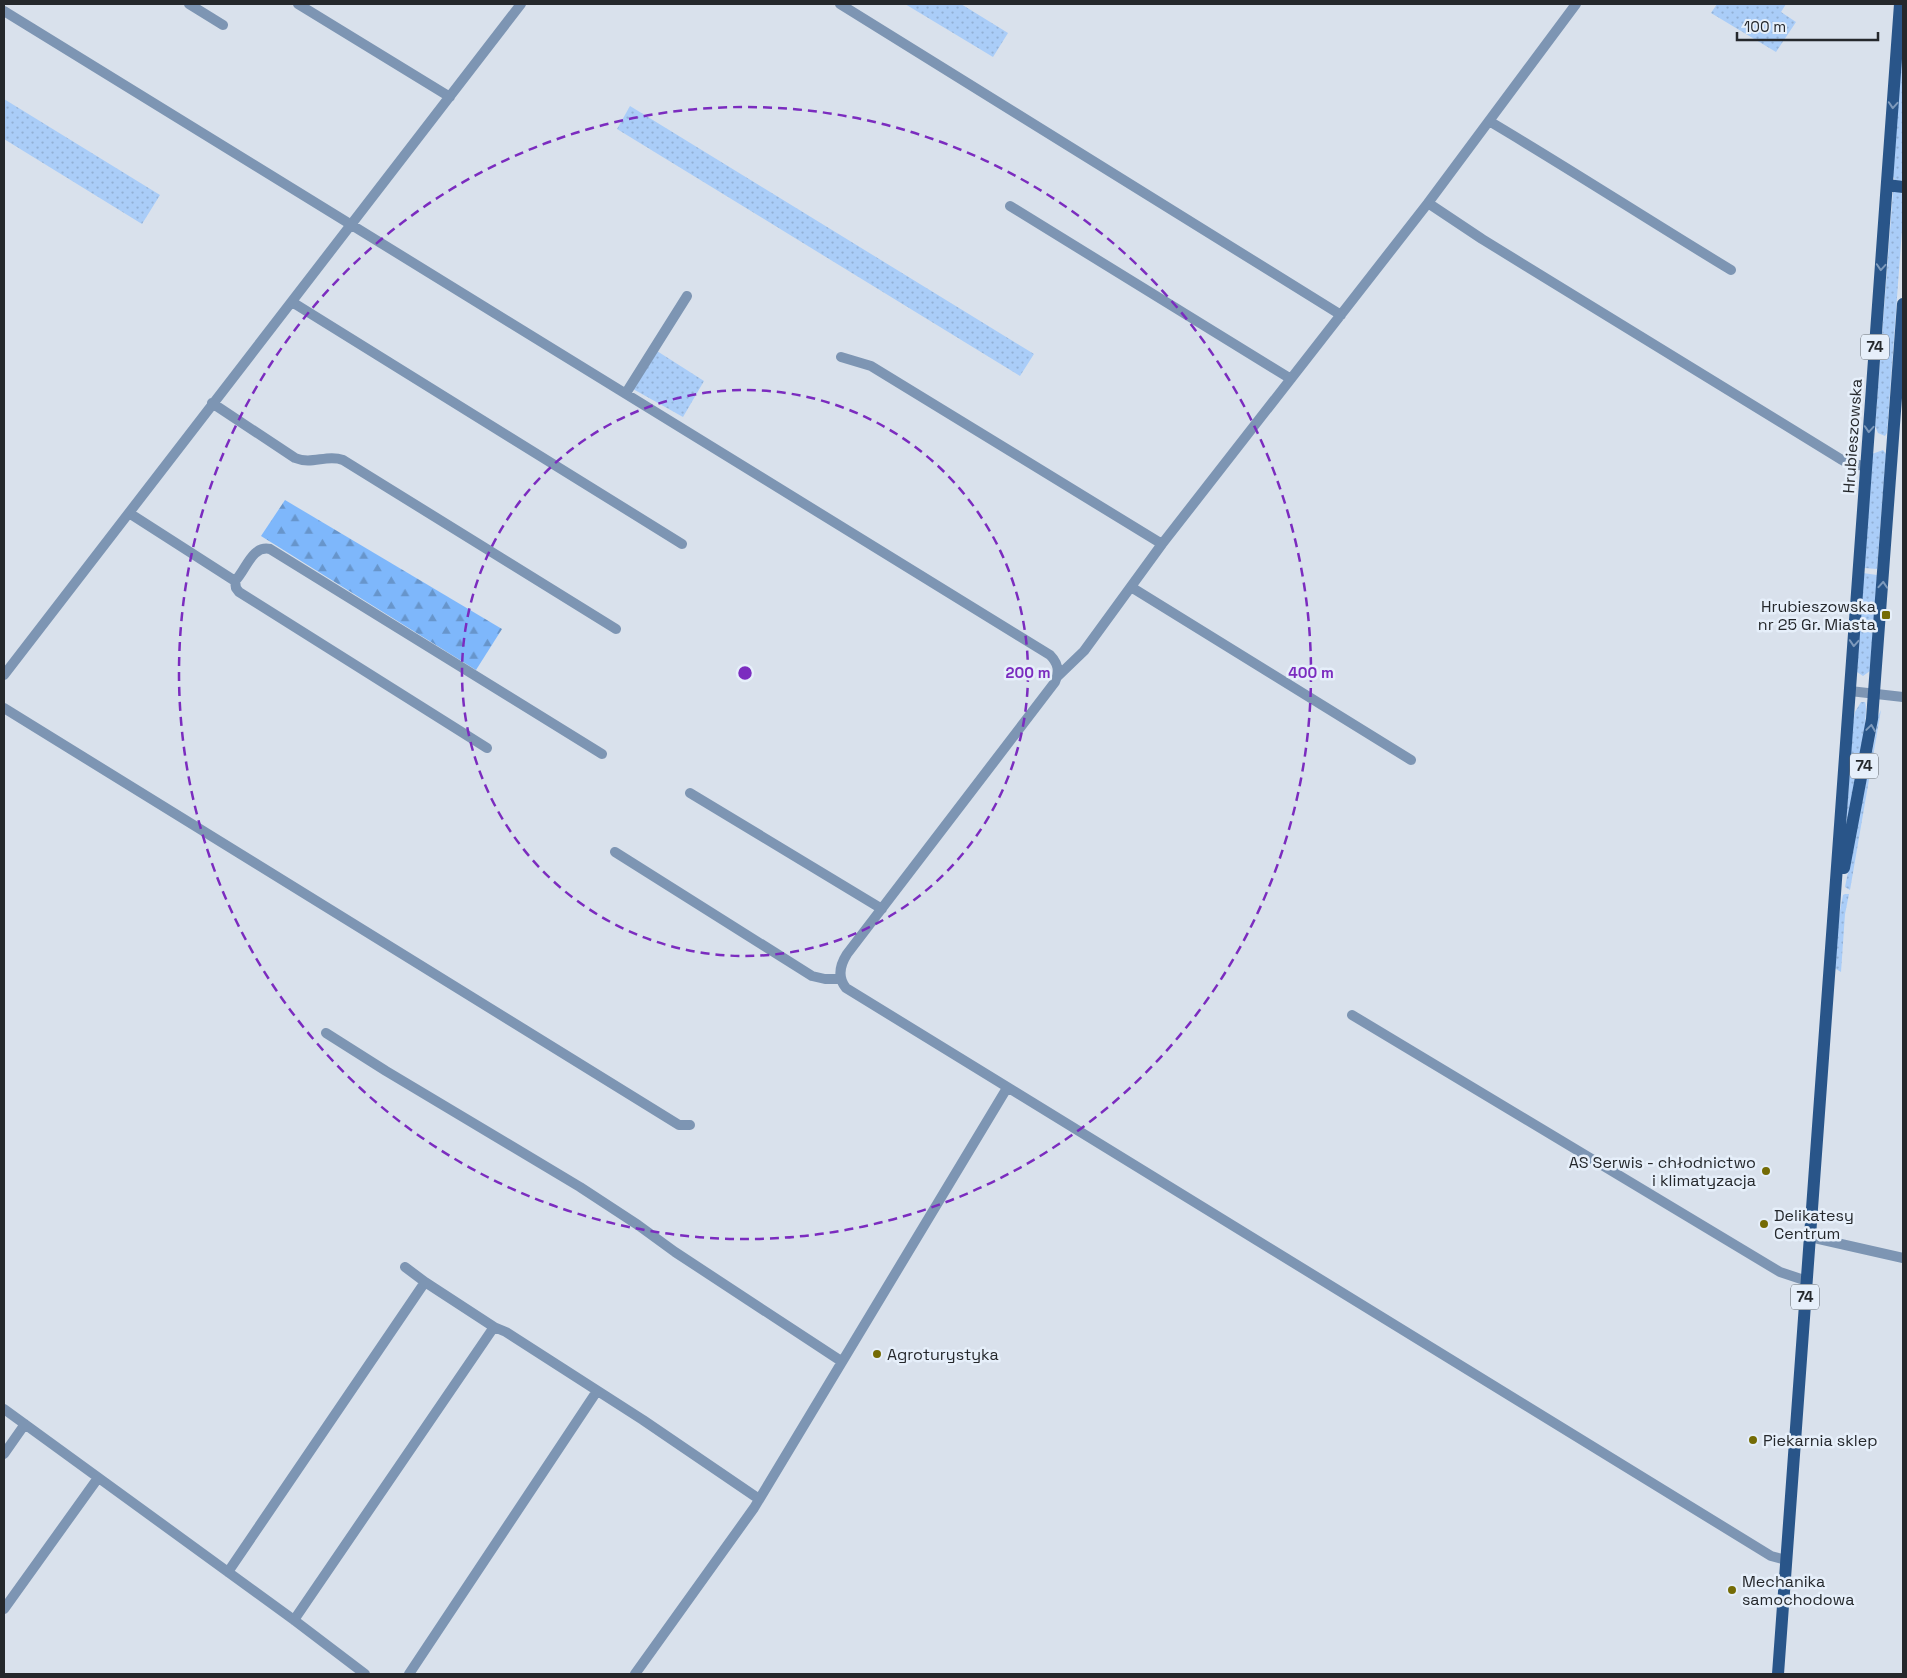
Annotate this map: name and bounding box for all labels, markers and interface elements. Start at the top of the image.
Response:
scale bar [1737,10,1878,42]
text: 100 m [1744,17,1786,36]
one-way arrow [1888,101,1899,109]
one-way arrow [1876,263,1887,271]
road number: 74 [1861,334,1889,360]
street label: Hrubieszowska [1838,378,1867,494]
one-way arrow [1864,425,1875,433]
one-way arrow [1877,581,1888,589]
place label: Hrubieszowska nr 25 Gr. Miasta [1758,596,1876,635]
marker: Hrubieszowska nr 25 Gr. Miasta [1880,609,1892,621]
one-way arrow [1848,640,1859,648]
text: 200 m [1006,663,1050,682]
text: 400 m [1288,663,1334,682]
centre of rings [736,664,754,682]
one-way arrow [1865,724,1876,732]
road number: 74 [1850,754,1878,778]
place label: AS Serwis - chłodnictwo i klimatyzacja [1569,1152,1756,1191]
marker: AS Serwis - chłodnictwo i klimatyzacja [1760,1165,1772,1177]
place label: Delikatesy Centrum [1774,1205,1854,1244]
marker: Delikatesy Centrum [1758,1218,1770,1230]
road number: 74 [1791,1284,1819,1310]
place label: Agroturystyka [887,1344,999,1365]
marker: Agroturystyka [871,1348,883,1360]
place label: Piekarnia sklep [1763,1430,1877,1451]
marker: Piekarnia sklep [1747,1434,1759,1446]
place label: Mechanika samochodowa [1742,1571,1854,1610]
marker: Mechanika samochodowa [1726,1584,1738,1596]

